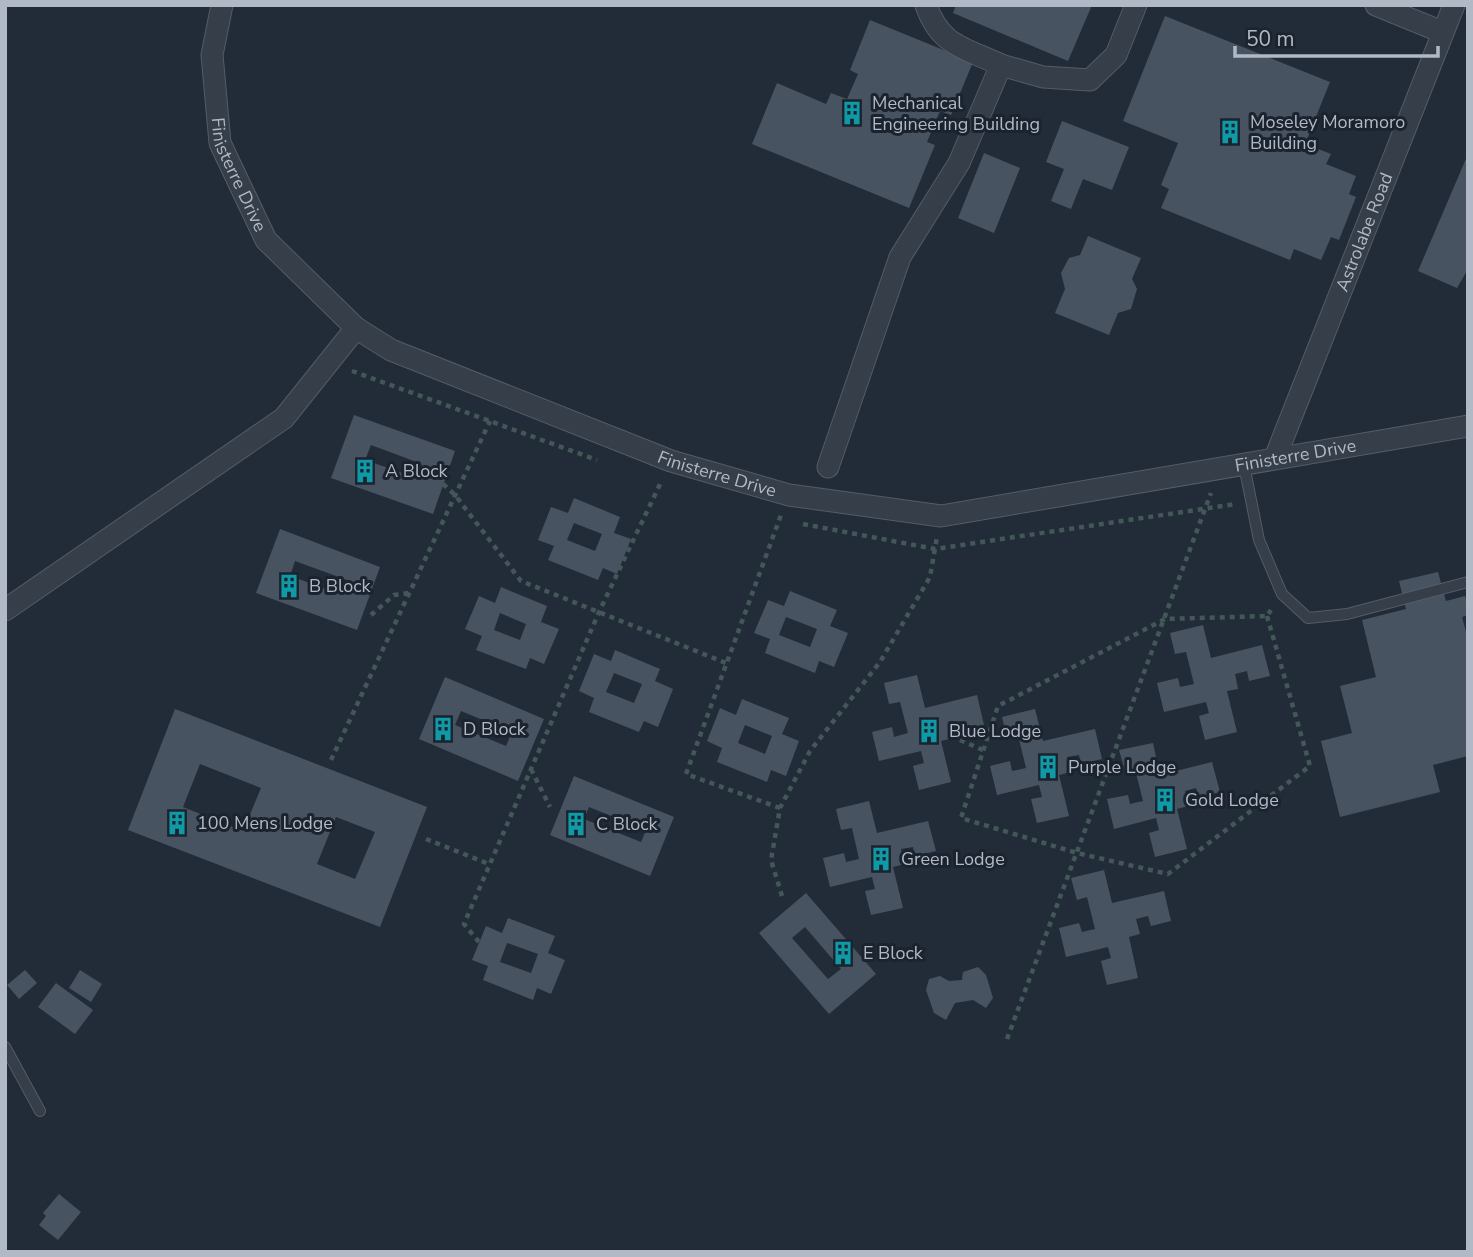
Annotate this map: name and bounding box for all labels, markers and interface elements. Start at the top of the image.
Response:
scale bar [1235,14,1438,58]
text: 50 m [1246,25,1295,53]
place label: Mechanical Engineering Building [872,91,1040,136]
building icon: Mechanical Engineering Building [838,99,866,127]
place label: Moseley Moramoro Building [1250,110,1405,155]
street label: Finisterre Drive [206,116,272,236]
building icon: Moseley Moramoro Building [1216,118,1244,146]
street label: Astrolabe Road [1330,169,1399,295]
street label: Finisterre Drive [1233,433,1358,478]
street label: Finisterre Drive [654,445,779,503]
building icon: A Block [351,457,379,485]
place label: A Block [385,459,448,483]
building icon: B Block [275,572,303,600]
place label: B Block [309,574,372,598]
building icon: D Block [429,715,457,743]
place label: D Block [463,717,527,741]
building icon: Blue Lodge [915,717,943,745]
place label: Blue Lodge [949,719,1041,743]
building icon: Purple Lodge [1034,753,1062,781]
place label: Purple Lodge [1068,755,1176,779]
building icon: Gold Lodge [1151,786,1179,814]
place label: Gold Lodge [1185,788,1279,812]
building icon: 100 Mens Lodge [163,809,191,837]
building icon: C Block [562,810,590,838]
place label: 100 Mens Lodge [197,811,333,835]
place label: C Block [596,812,658,836]
building icon: Green Lodge [867,845,895,873]
place label: Green Lodge [901,847,1005,871]
building icon: E Block [829,939,857,967]
place label: E Block [863,941,924,965]

